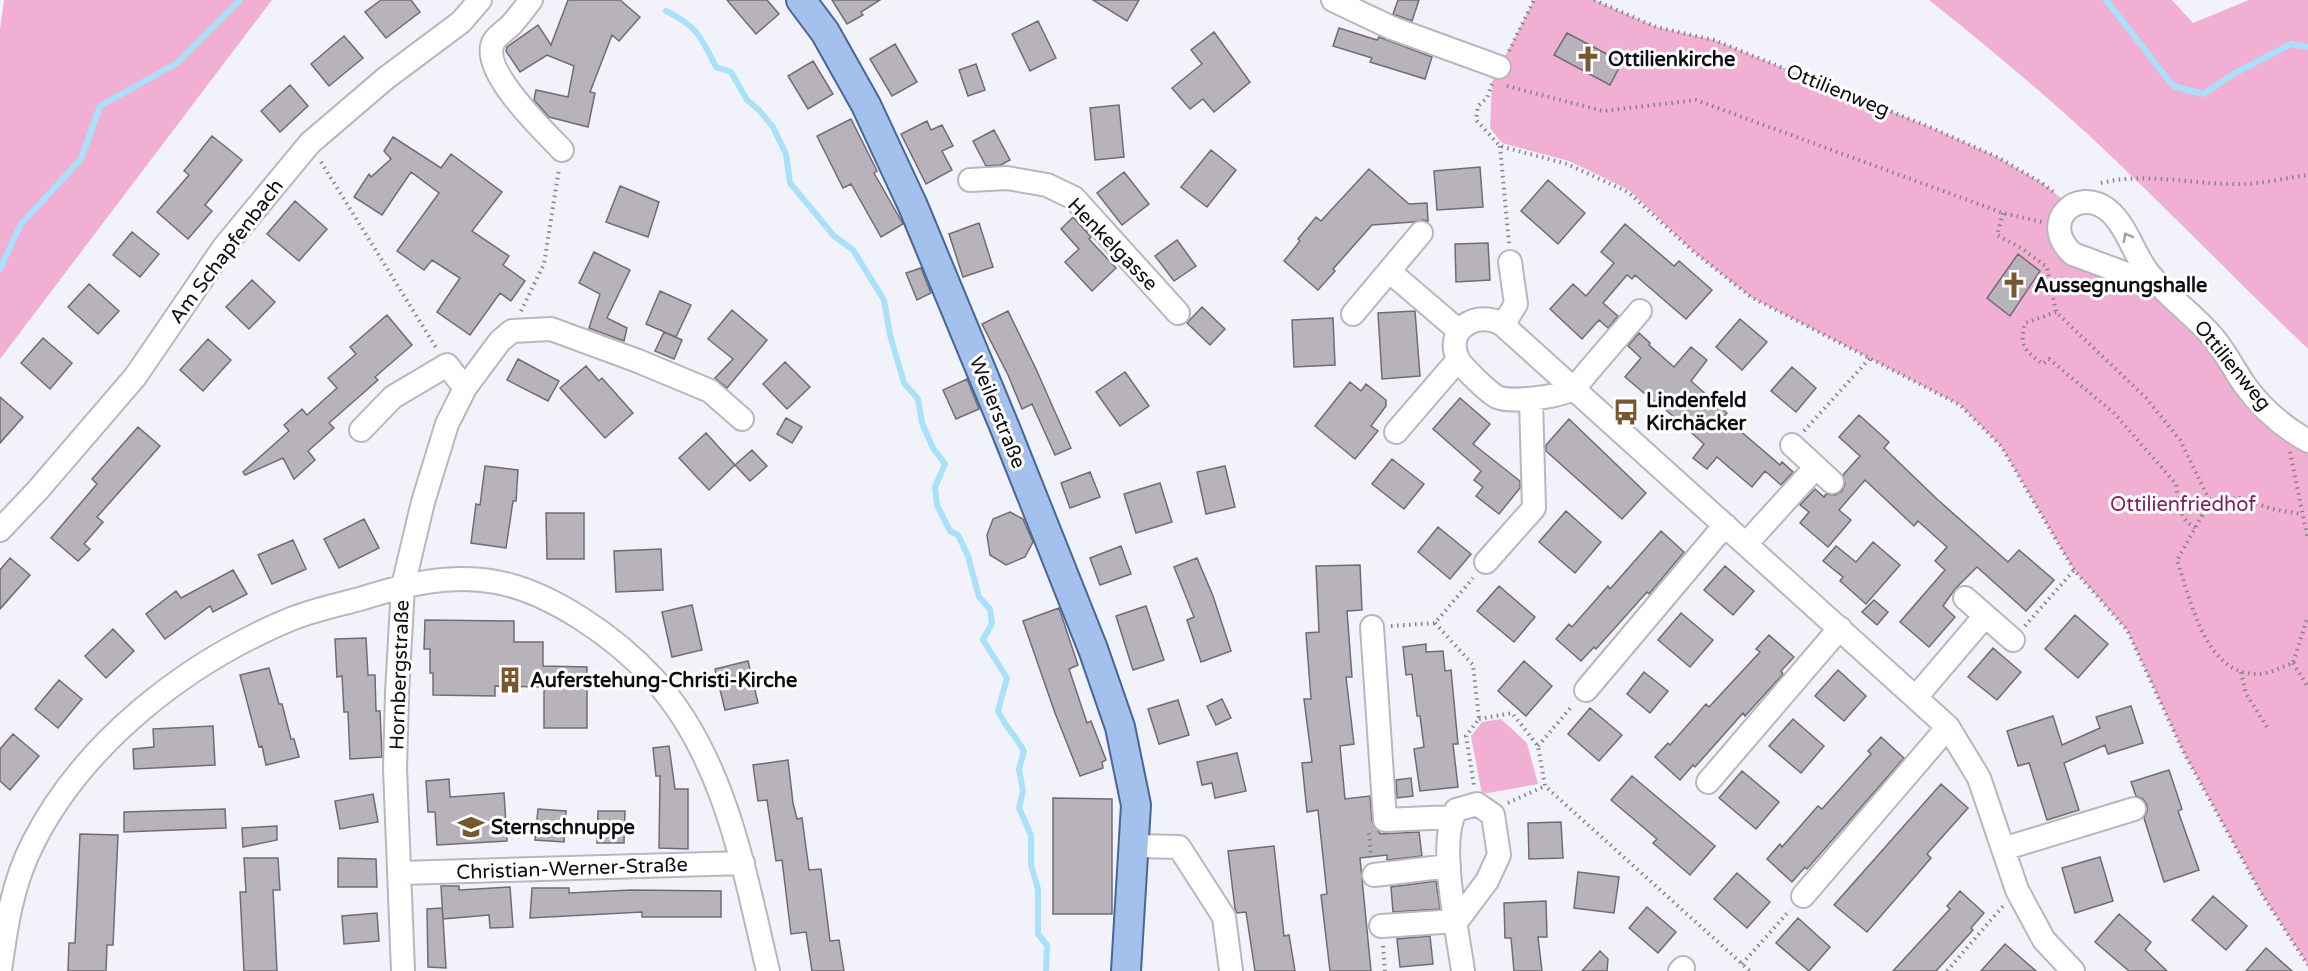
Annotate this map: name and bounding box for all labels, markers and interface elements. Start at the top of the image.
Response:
church icon: Ottilienkirche [1573,44,1603,74]
place label: Ottilienkirche [1608,48,1735,72]
street label: Ottilienweg [1782,59,1893,123]
street label: Am Schapfenbach [165,175,289,329]
street label: Henkelgasse [1062,193,1162,296]
one-way arrow [2123,233,2134,244]
church icon: Aussegnungshalle [1999,270,2029,300]
place label: Aussegnungshalle [2034,274,2207,298]
street label: Ottilienweg [2188,316,2276,416]
street label: Weilerstraße [964,353,1031,472]
place label: Lindenfeld Kirchäcker [1646,389,1747,436]
bus stop icon: Lindenfeld Kirchäcker [1611,397,1641,427]
park label: Ottilienfriedhof [2110,493,2256,517]
street label: Hornbergstraße [385,600,415,751]
building icon: Auferstehung-Christi-Kirche [495,665,525,695]
place label: Auferstehung-Christi-Kirche [530,669,797,693]
school or university icon: Sternschnuppe [456,812,486,842]
place label: Sternschnuppe [491,816,635,840]
street label: Christian-Werner-Straße [456,853,688,885]

